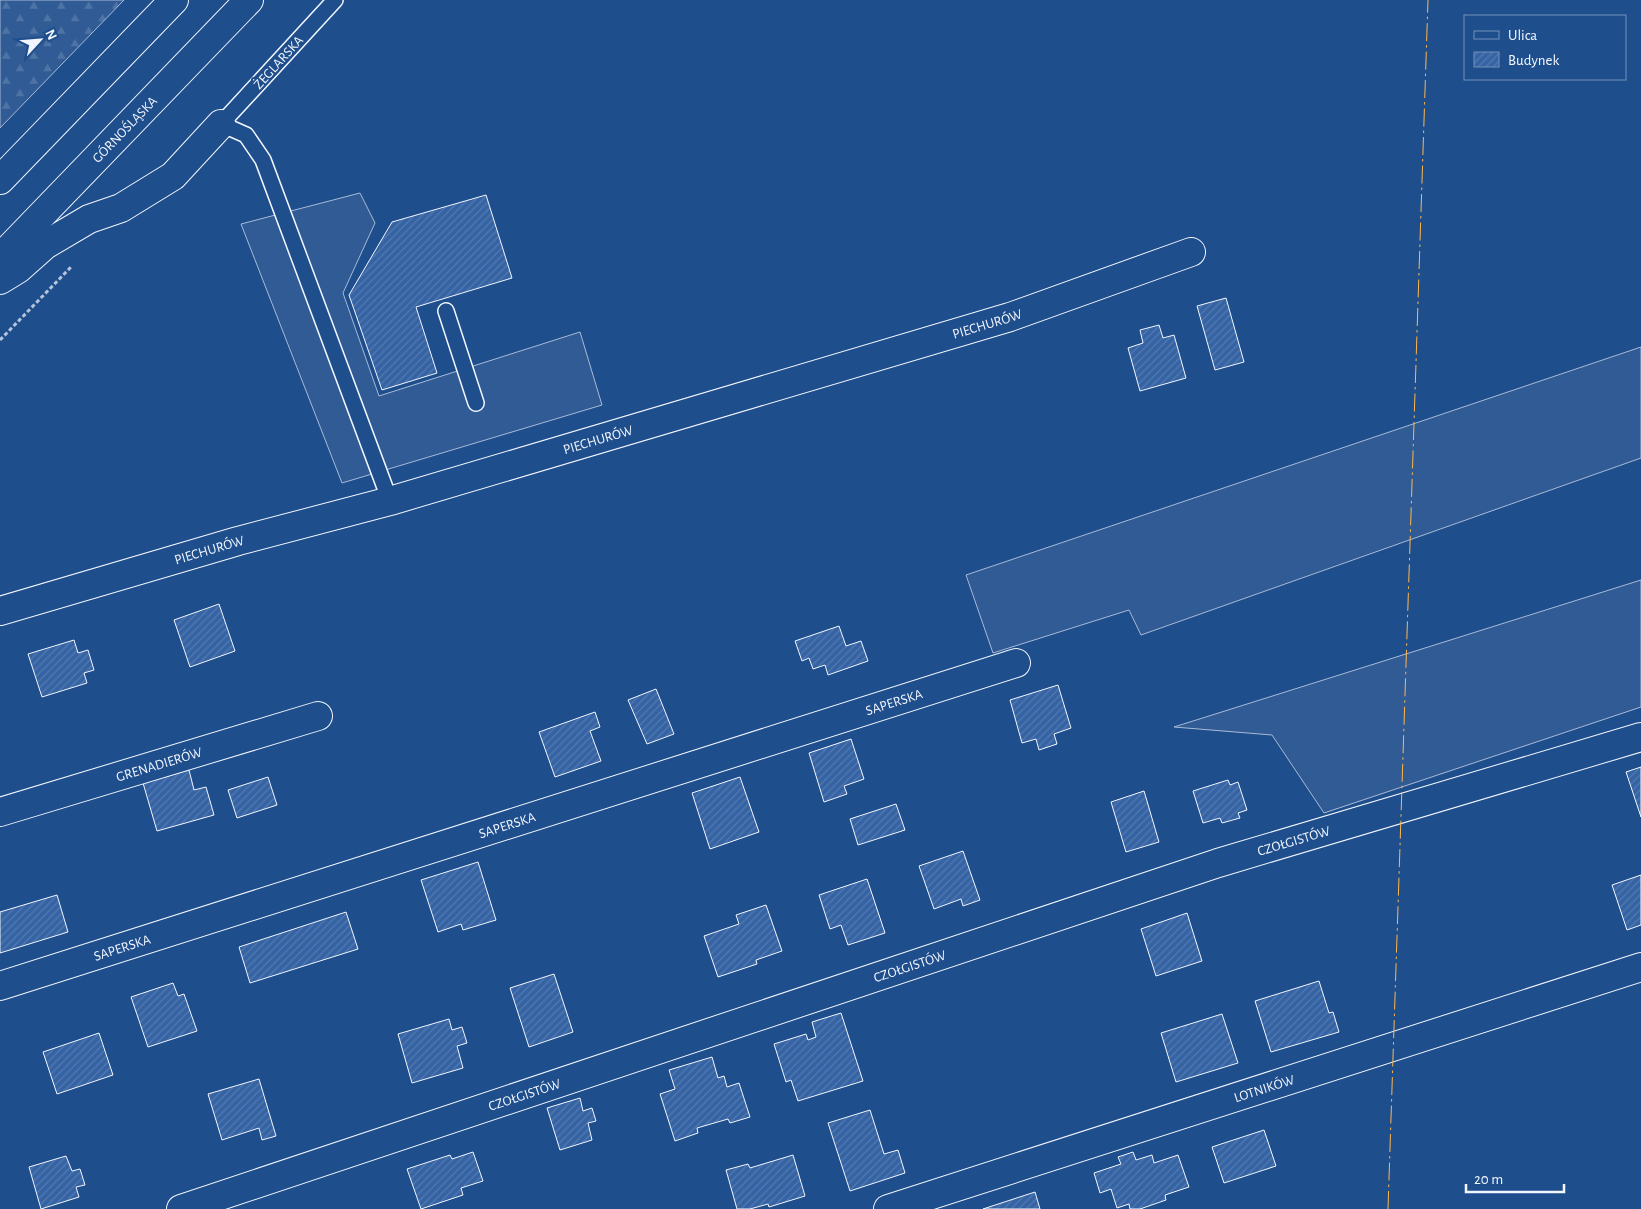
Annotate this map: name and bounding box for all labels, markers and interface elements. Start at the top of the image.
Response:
north arrow [15,15,65,65]
legend [1464,15,1626,80]
text: N [42,27,59,42]
text: Ulica [1508,28,1537,43]
street label: ŻEGLARSKA [249,31,306,92]
text: Budynek [1508,53,1560,68]
street label: GÓRNOŚLĄSKA [90,94,160,166]
street label: PIECHURÓW [951,307,1024,342]
street label: PIECHURÓW [562,423,635,457]
street label: PIECHURÓW [173,533,246,567]
street label: SAPERSKA [864,687,924,718]
street label: GRENADIERÓW [115,745,204,785]
street label: SAPERSKA [477,810,537,841]
street label: CZOŁGISTÓW [1256,824,1332,859]
street label: SAPERSKA [92,933,152,964]
street label: CZOŁGISTÓW [872,948,948,985]
street label: LOTNIKÓW [1232,1073,1297,1105]
street label: CZOŁGISTÓW [487,1077,563,1114]
scale bar [1466,1162,1564,1194]
text: 20 m [1474,1172,1503,1187]

